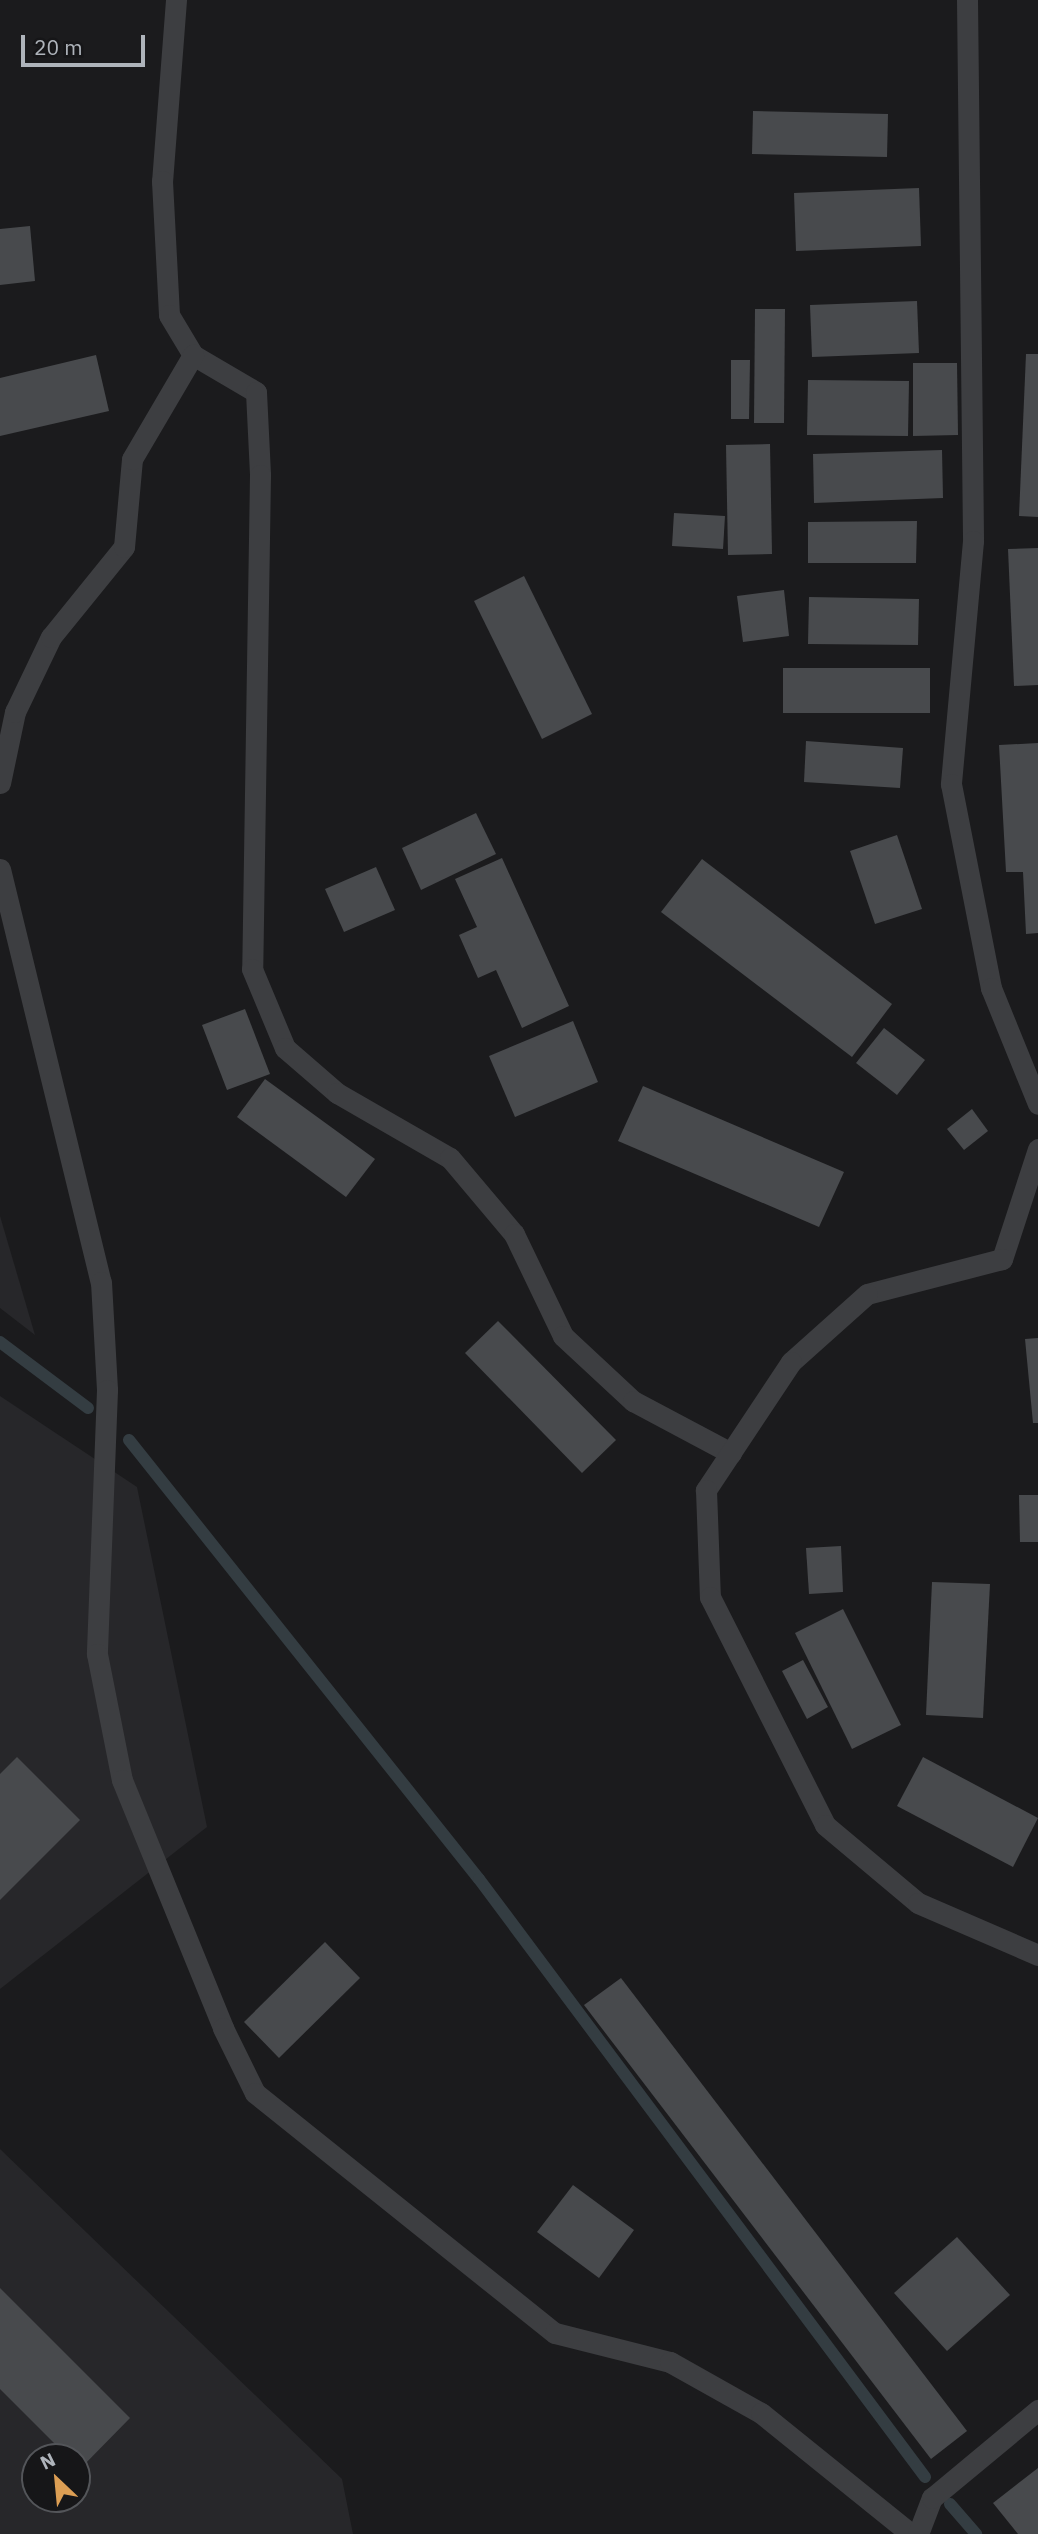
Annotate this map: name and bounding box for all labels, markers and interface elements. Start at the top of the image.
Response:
scale bar [24,21,149,65]
text: 20 m [34,33,83,61]
north arrow [21,2443,91,2513]
text: N [36,2447,59,2475]

